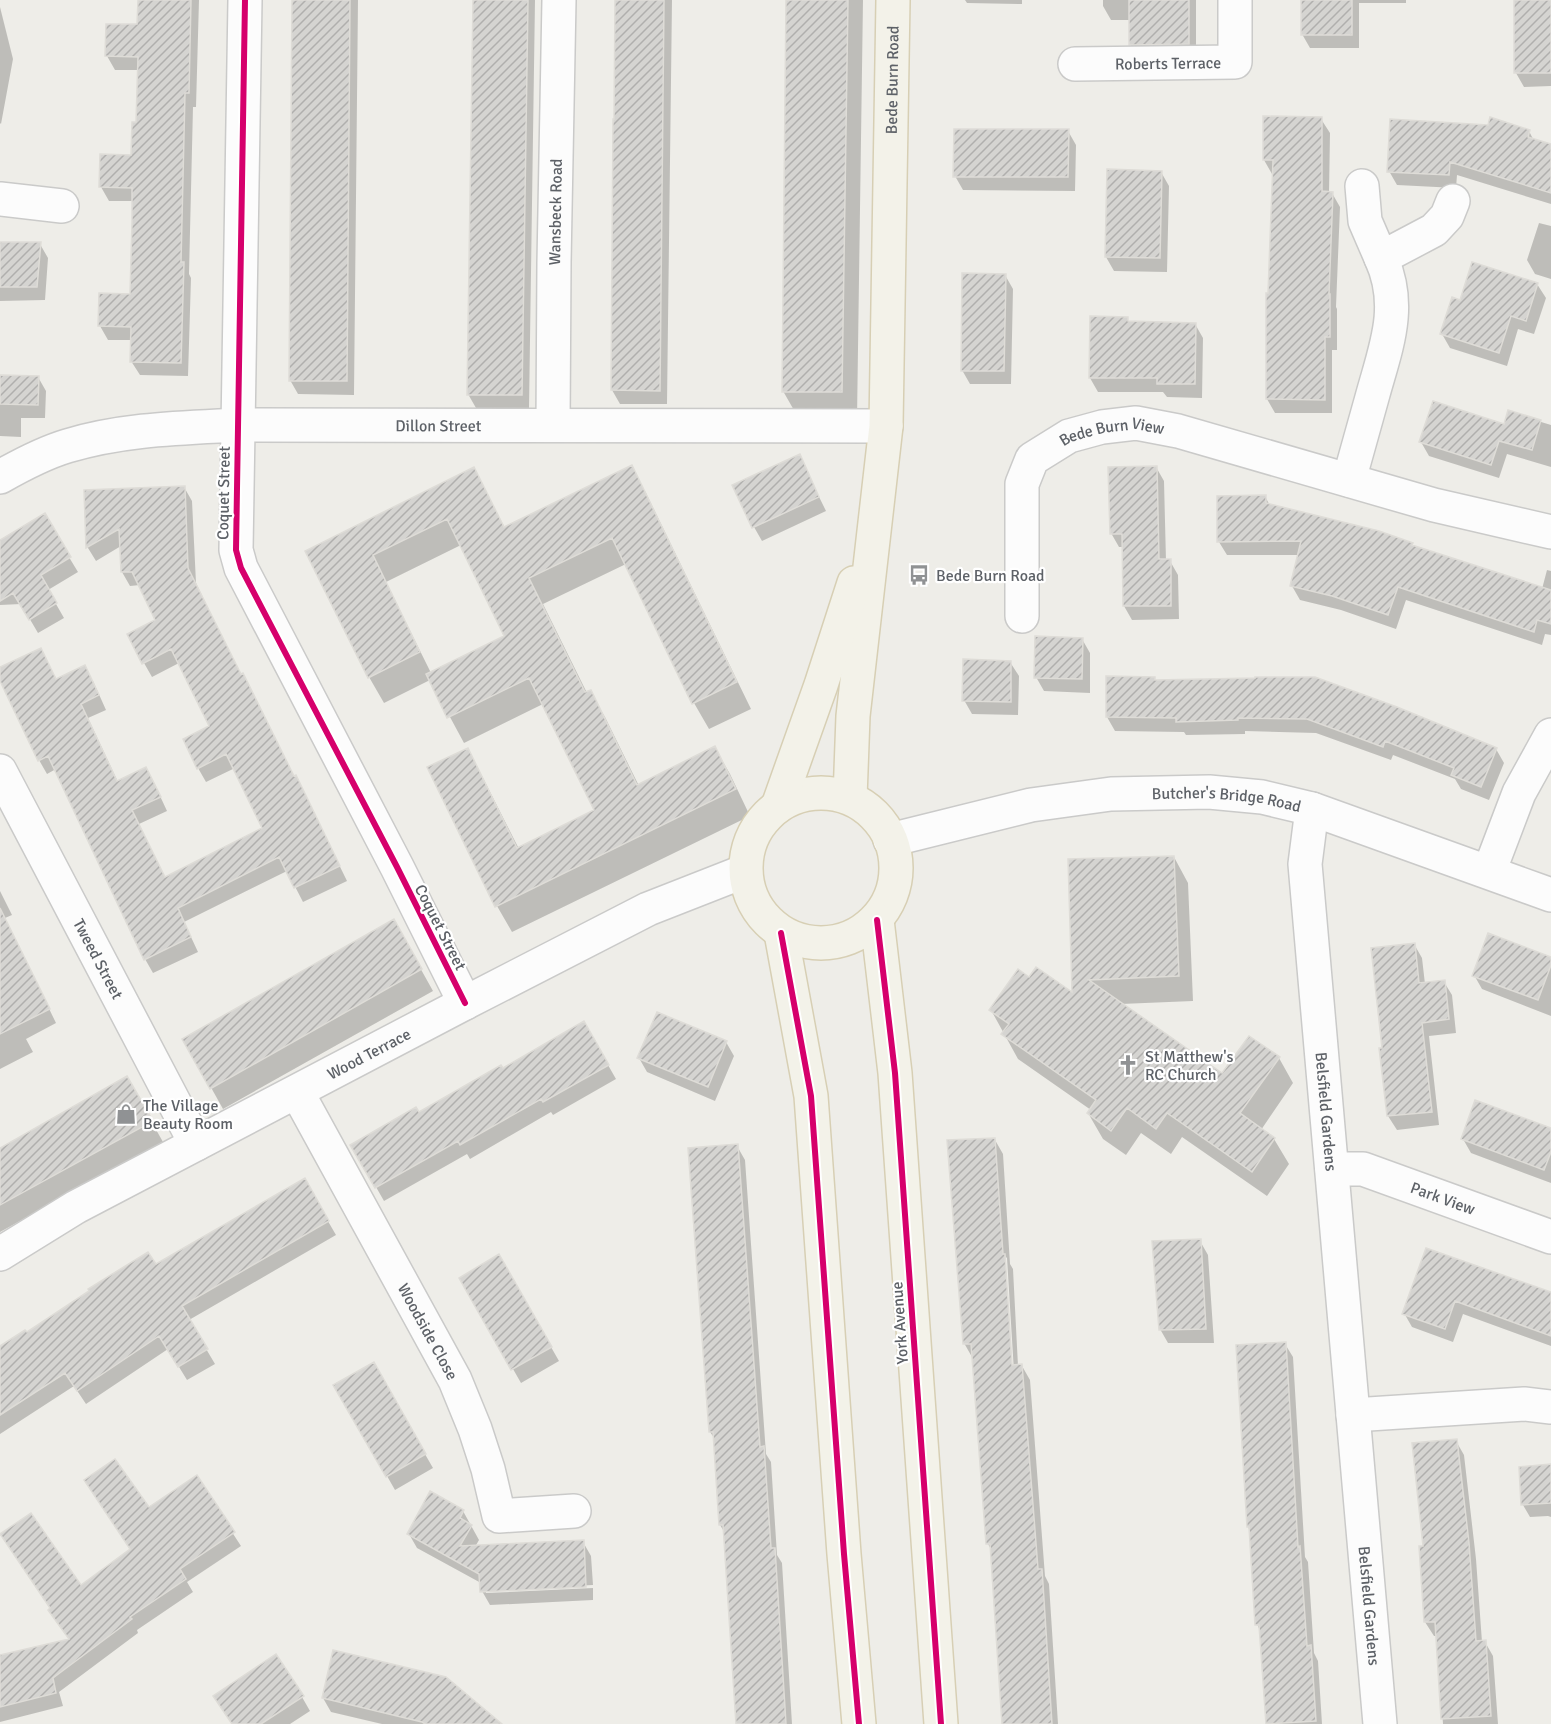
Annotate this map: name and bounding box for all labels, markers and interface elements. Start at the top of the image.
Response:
street label: Bede Burn Road [882,26,904,134]
street label: Roberts Terrace [1115,53,1221,75]
street label: Wansbeck Road [545,158,567,266]
street label: Bede Burn View [1056,413,1166,451]
street label: Dillon Street [395,416,482,436]
street label: Coquet Street [213,446,235,540]
bus stop icon: Bede Burn Road [907,563,931,587]
place label: Bede Burn Road [936,566,1045,586]
street label: Butcher's Bridge Road [1151,783,1303,817]
street label: Coquet Street [410,881,471,974]
street label: Tweed Street [68,916,127,1003]
street label: Wood Terrace [324,1024,414,1084]
place label: St Matthew's RC Church [1145,1047,1233,1085]
street label: Belsfield Gardens [1310,1051,1341,1172]
church icon: St Matthew's RC Church [1116,1053,1140,1077]
place label: The Village Beauty Room [143,1096,233,1134]
shop icon: The Village Beauty Room [114,1102,138,1126]
street label: Park View [1408,1178,1478,1220]
street label: Woodside Close [393,1280,462,1384]
street label: York Avenue [887,1281,913,1365]
street label: Belsfield Gardens [1354,1545,1384,1666]

